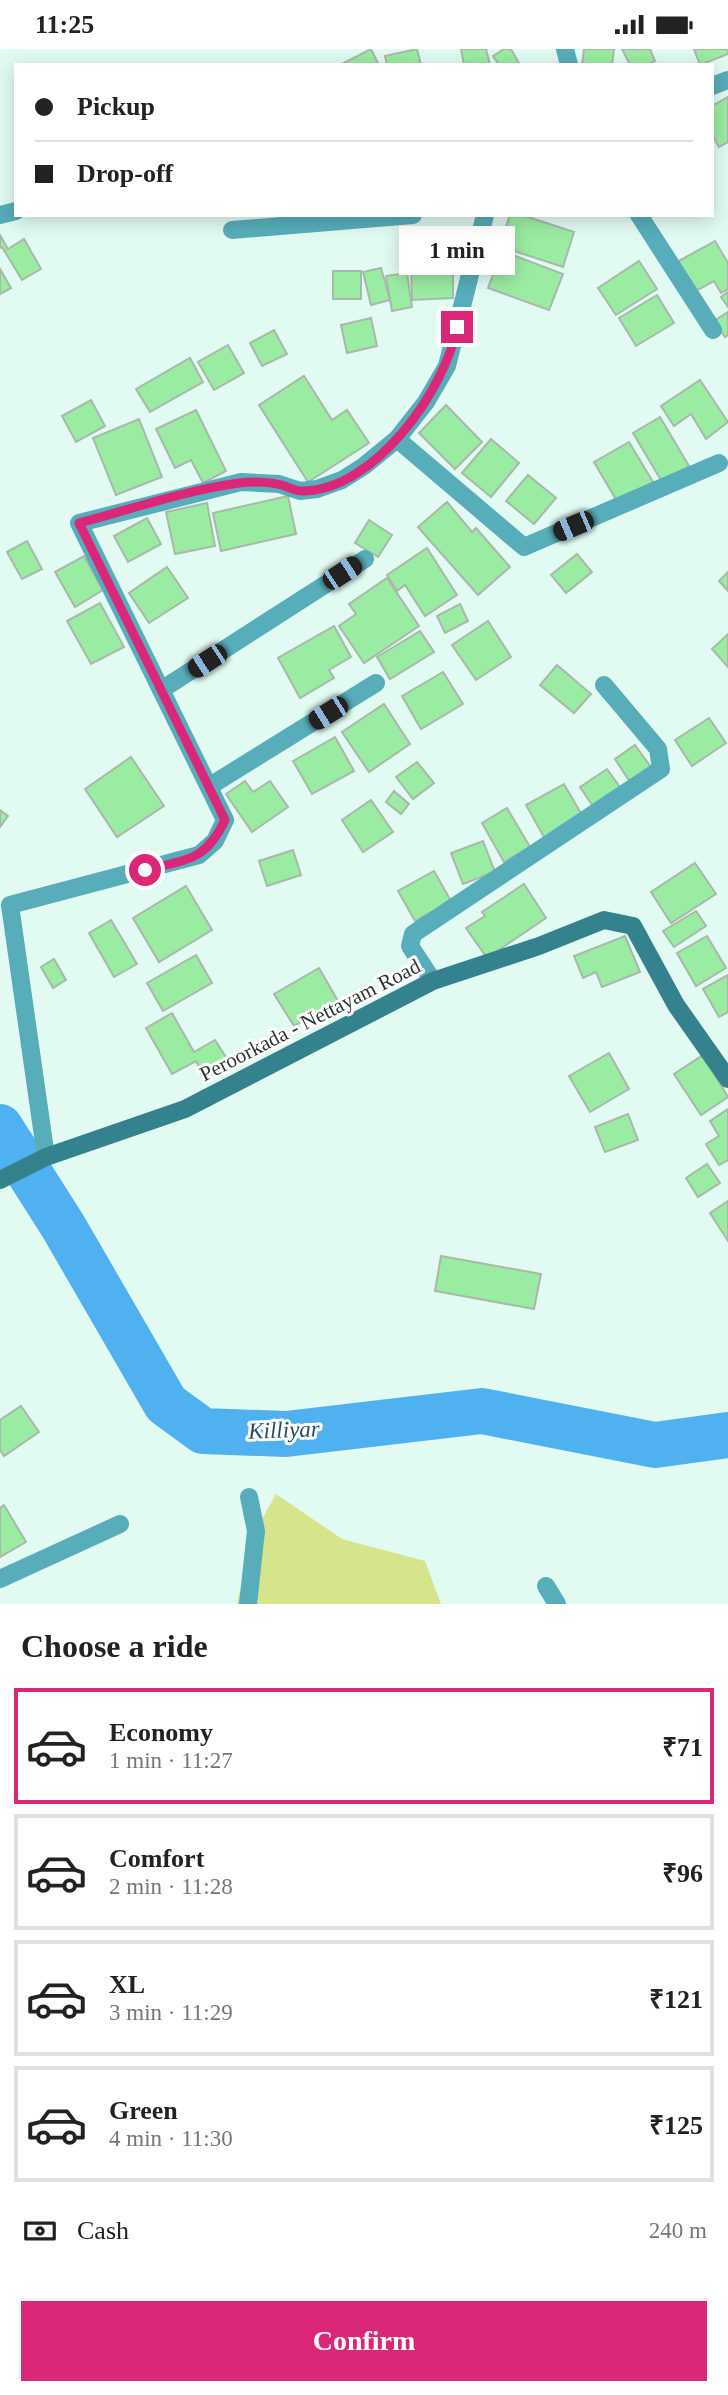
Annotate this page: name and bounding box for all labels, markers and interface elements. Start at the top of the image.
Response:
text: 11:25 [35,10,94,39]
text: Pickup [77,92,155,121]
text: Drop-off [77,159,173,188]
callout: 1 min [399,225,515,275]
text: 1 min [429,238,485,263]
route end [441,311,473,343]
car [550,508,597,544]
car [319,553,366,593]
car [184,641,231,681]
car [305,693,352,733]
route start [129,854,161,886]
street label: Peroorkada - Nettayam Road [196,954,425,1086]
water label: Killiyar [247,1416,321,1444]
text: Choose a ride [21,1628,208,1664]
icon: car [25,1715,88,1778]
text: Economy [109,1718,213,1747]
text: ₹71 [662,1733,703,1762]
text: 1 min · 11:27 [109,1748,233,1773]
icon: car [25,1841,88,1904]
text: Comfort [109,1844,204,1873]
text: ₹96 [662,1859,703,1888]
text: 2 min · 11:28 [109,1874,233,1899]
icon: car [25,1967,88,2030]
text: XL [109,1970,145,1999]
text: ₹121 [649,1985,703,2014]
text: 3 min · 11:29 [109,2000,233,2025]
icon: car [25,2093,88,2156]
text: Green [109,2096,178,2125]
text: ₹125 [649,2111,703,2140]
text: 4 min · 11:30 [109,2126,233,2151]
icon: cash [21,2212,59,2250]
text: Cash [77,2216,129,2245]
text: 240 m [649,2218,707,2243]
button: Confirm [21,2301,707,2381]

